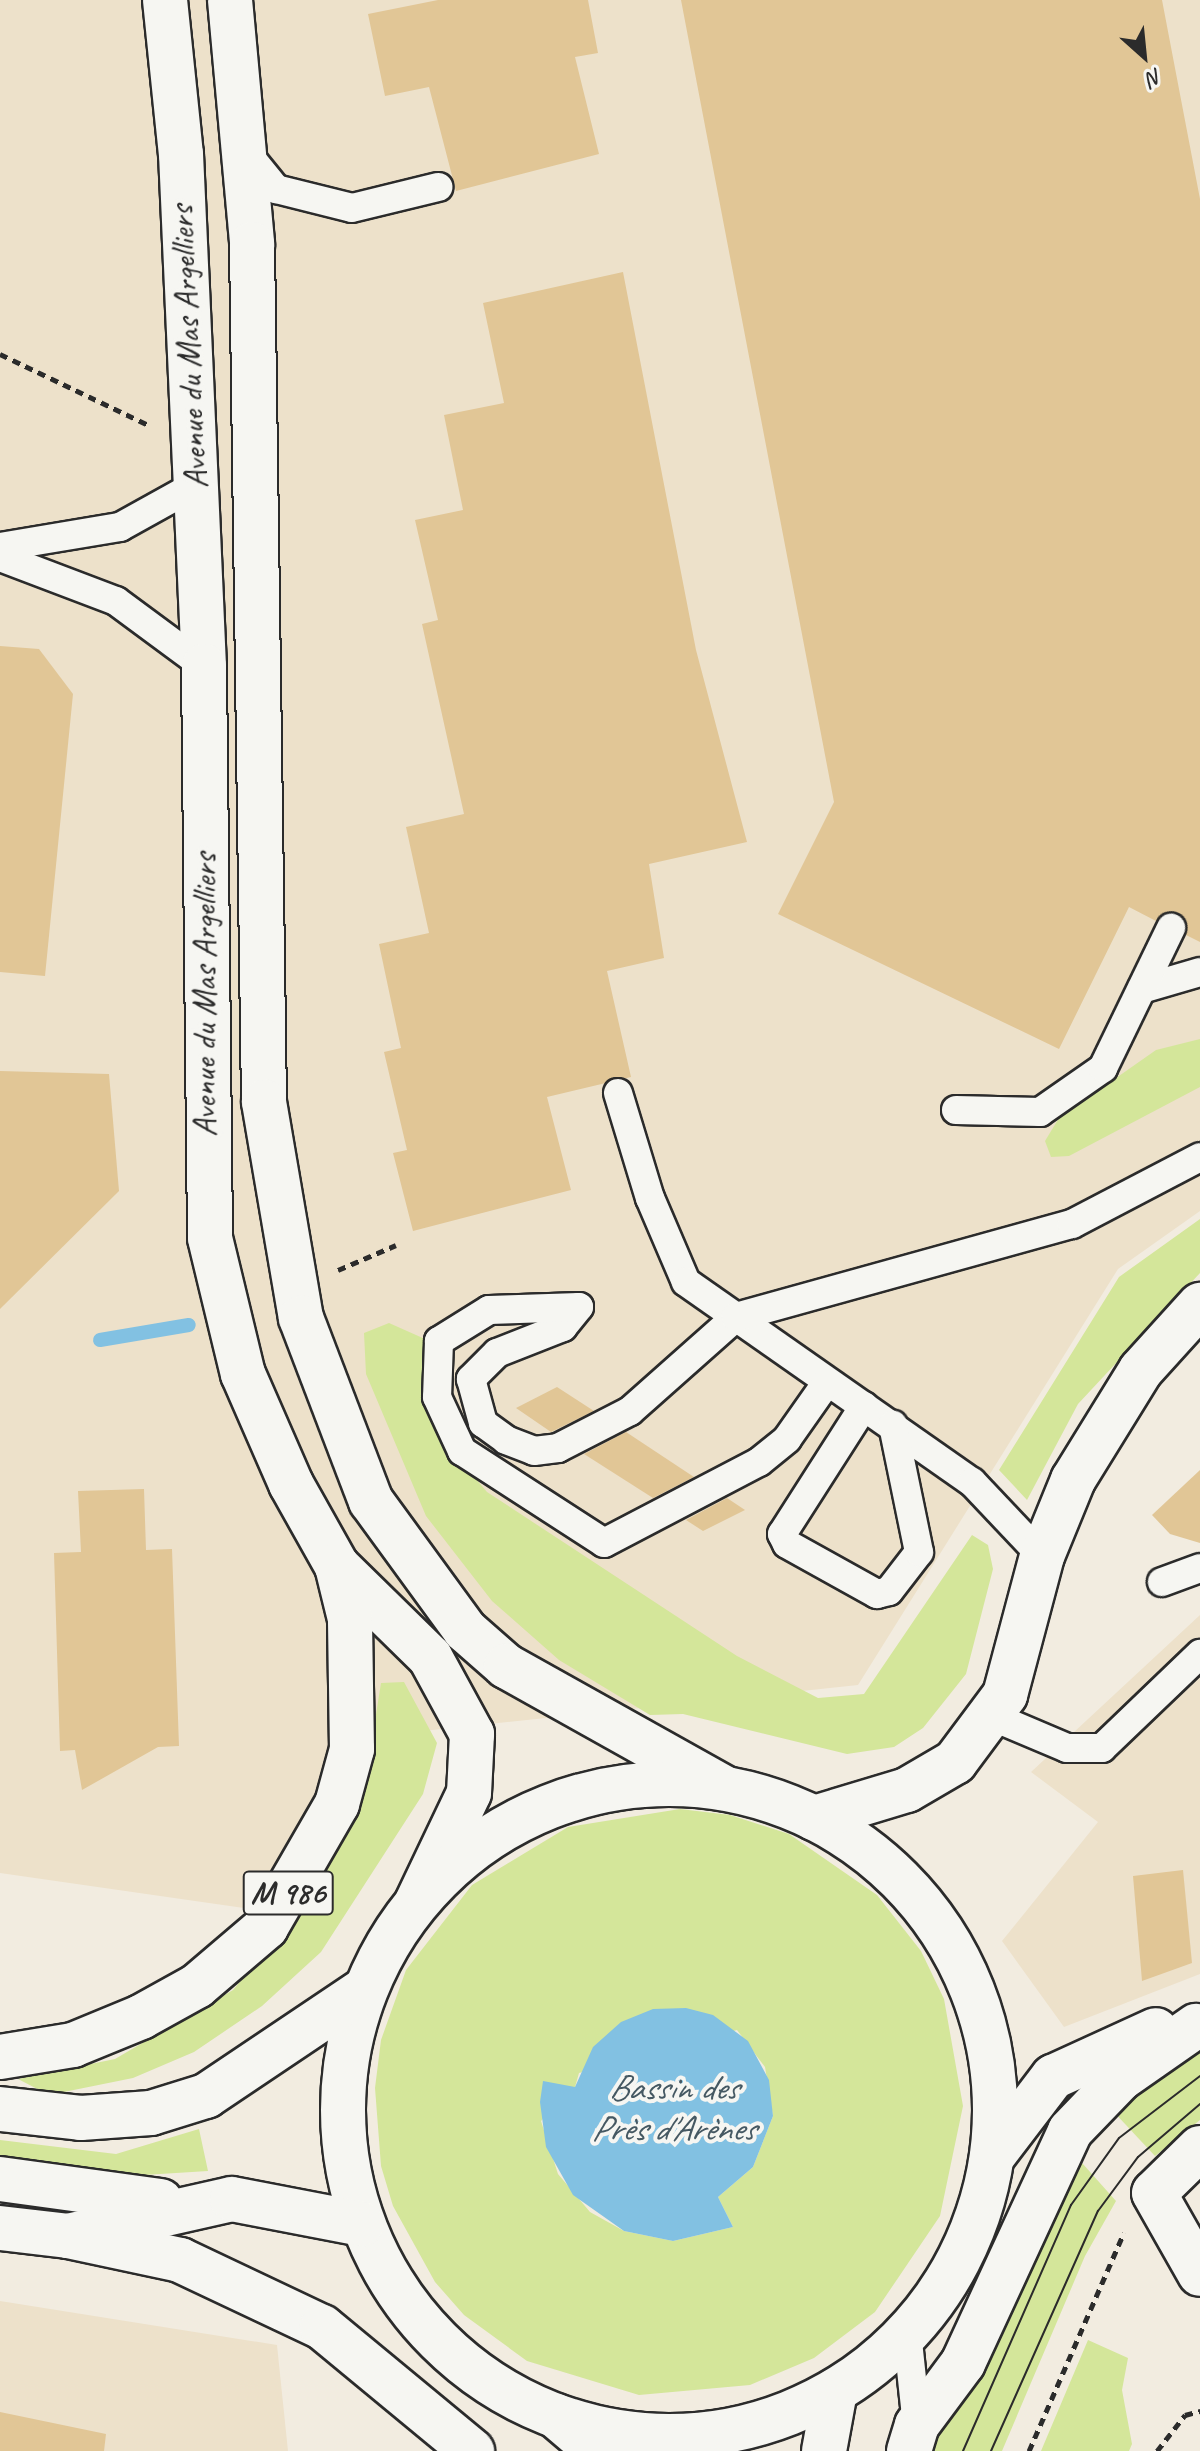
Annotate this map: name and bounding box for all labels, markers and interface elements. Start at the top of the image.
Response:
north arrow [1104,16,1184,96]
text: N [1142,62,1167,93]
street label: Avenue du Mas Argelliers [160,204,216,490]
street label: Avenue du Mas Argelliers [184,853,224,1137]
road number: M 986 [242,1865,334,1921]
water label: Bassin des Près d'Arènes [591,2065,755,2150]

